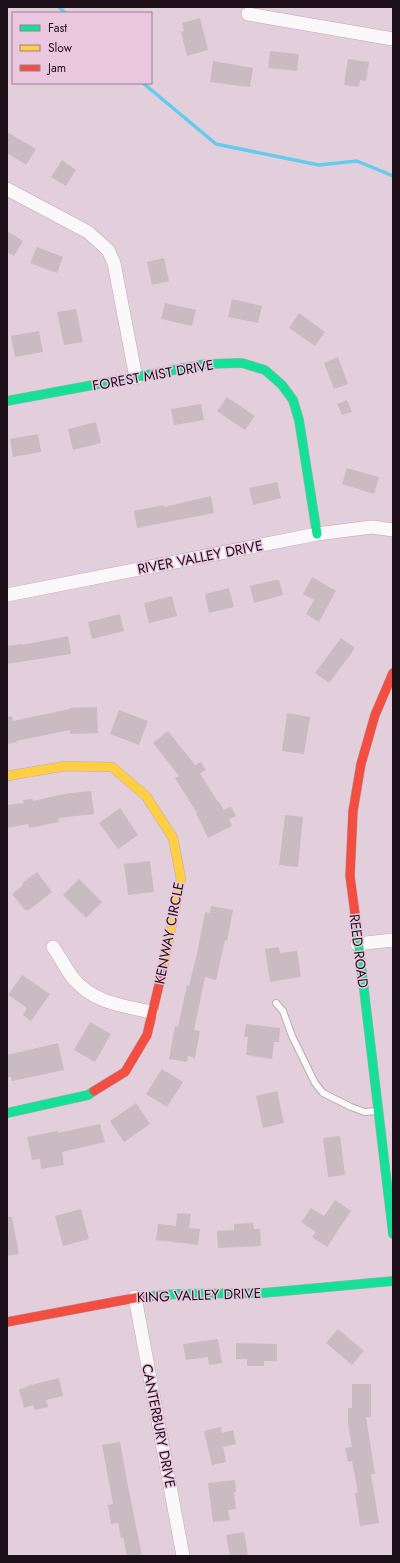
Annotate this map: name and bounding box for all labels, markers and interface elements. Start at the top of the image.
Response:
legend [12,12,152,84]
text: Fast [48,19,67,37]
text: Slow [48,39,73,57]
text: Jam [46,59,66,77]
street label: FOREST MIST DRIVE [91,354,215,396]
street label: RIVER VALLEY DRIVE [136,535,264,579]
street label: KENWAY CIRCLE [149,880,189,986]
street label: REED ROAD [345,913,373,989]
street label: KING VALLEY DRIVE [136,1283,262,1307]
street label: CANTERBURY DRIVE [137,1362,181,1490]

